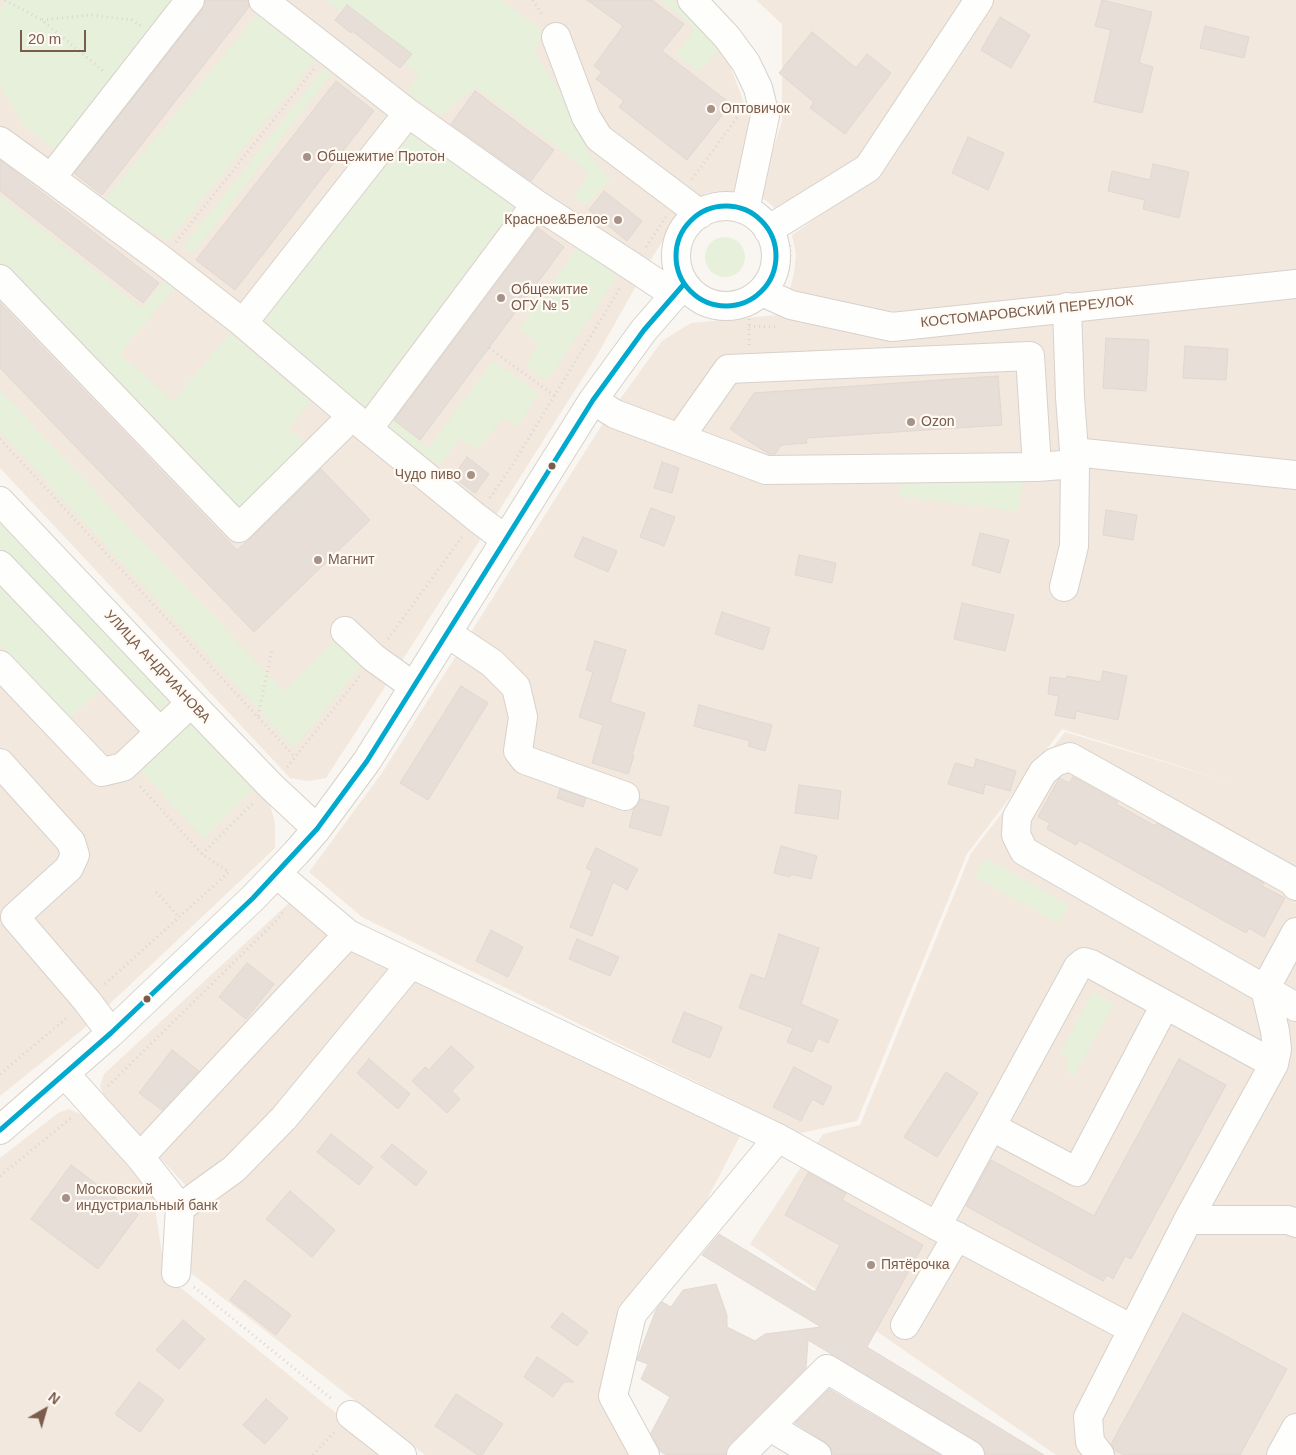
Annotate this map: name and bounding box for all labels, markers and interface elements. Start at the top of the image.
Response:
scale bar [22,20,89,52]
text: 20 m [28,30,61,47]
place label: Оптовичок [721,101,790,117]
marker: Оптовичок [705,103,717,115]
place label: Общежитие Протон [317,149,445,165]
marker: Общежитие Протон [301,151,313,163]
place label: Красное&Белое [504,212,608,228]
marker: Красное&Белое [612,214,624,226]
place label: Общежитие ОГУ № 5 [511,282,588,314]
marker: Общежитие ОГУ № 5 [495,292,507,304]
street label: КОСТОМАРОВСКИЙ ПЕРЕУЛОК [920,292,1134,332]
place label: Ozon [921,414,954,430]
marker: Ozon [905,416,917,428]
unlabelled marker [547,461,557,471]
place label: Чудо пиво [395,467,461,483]
marker: Чудо пиво [465,469,477,481]
place label: Магнит [328,552,375,568]
marker: Магнит [312,554,324,566]
street label: УЛИЦА АНДРИАНОВА [100,607,214,727]
unlabelled marker [142,994,152,1004]
place label: Московский индустриальный банк [76,1182,218,1214]
marker: Московский индустриальный банк [60,1192,72,1204]
place label: Пятёрочка [881,1257,950,1273]
marker: Пятёрочка [865,1259,877,1271]
north arrow [20,1385,70,1435]
text: N [45,1389,63,1408]

